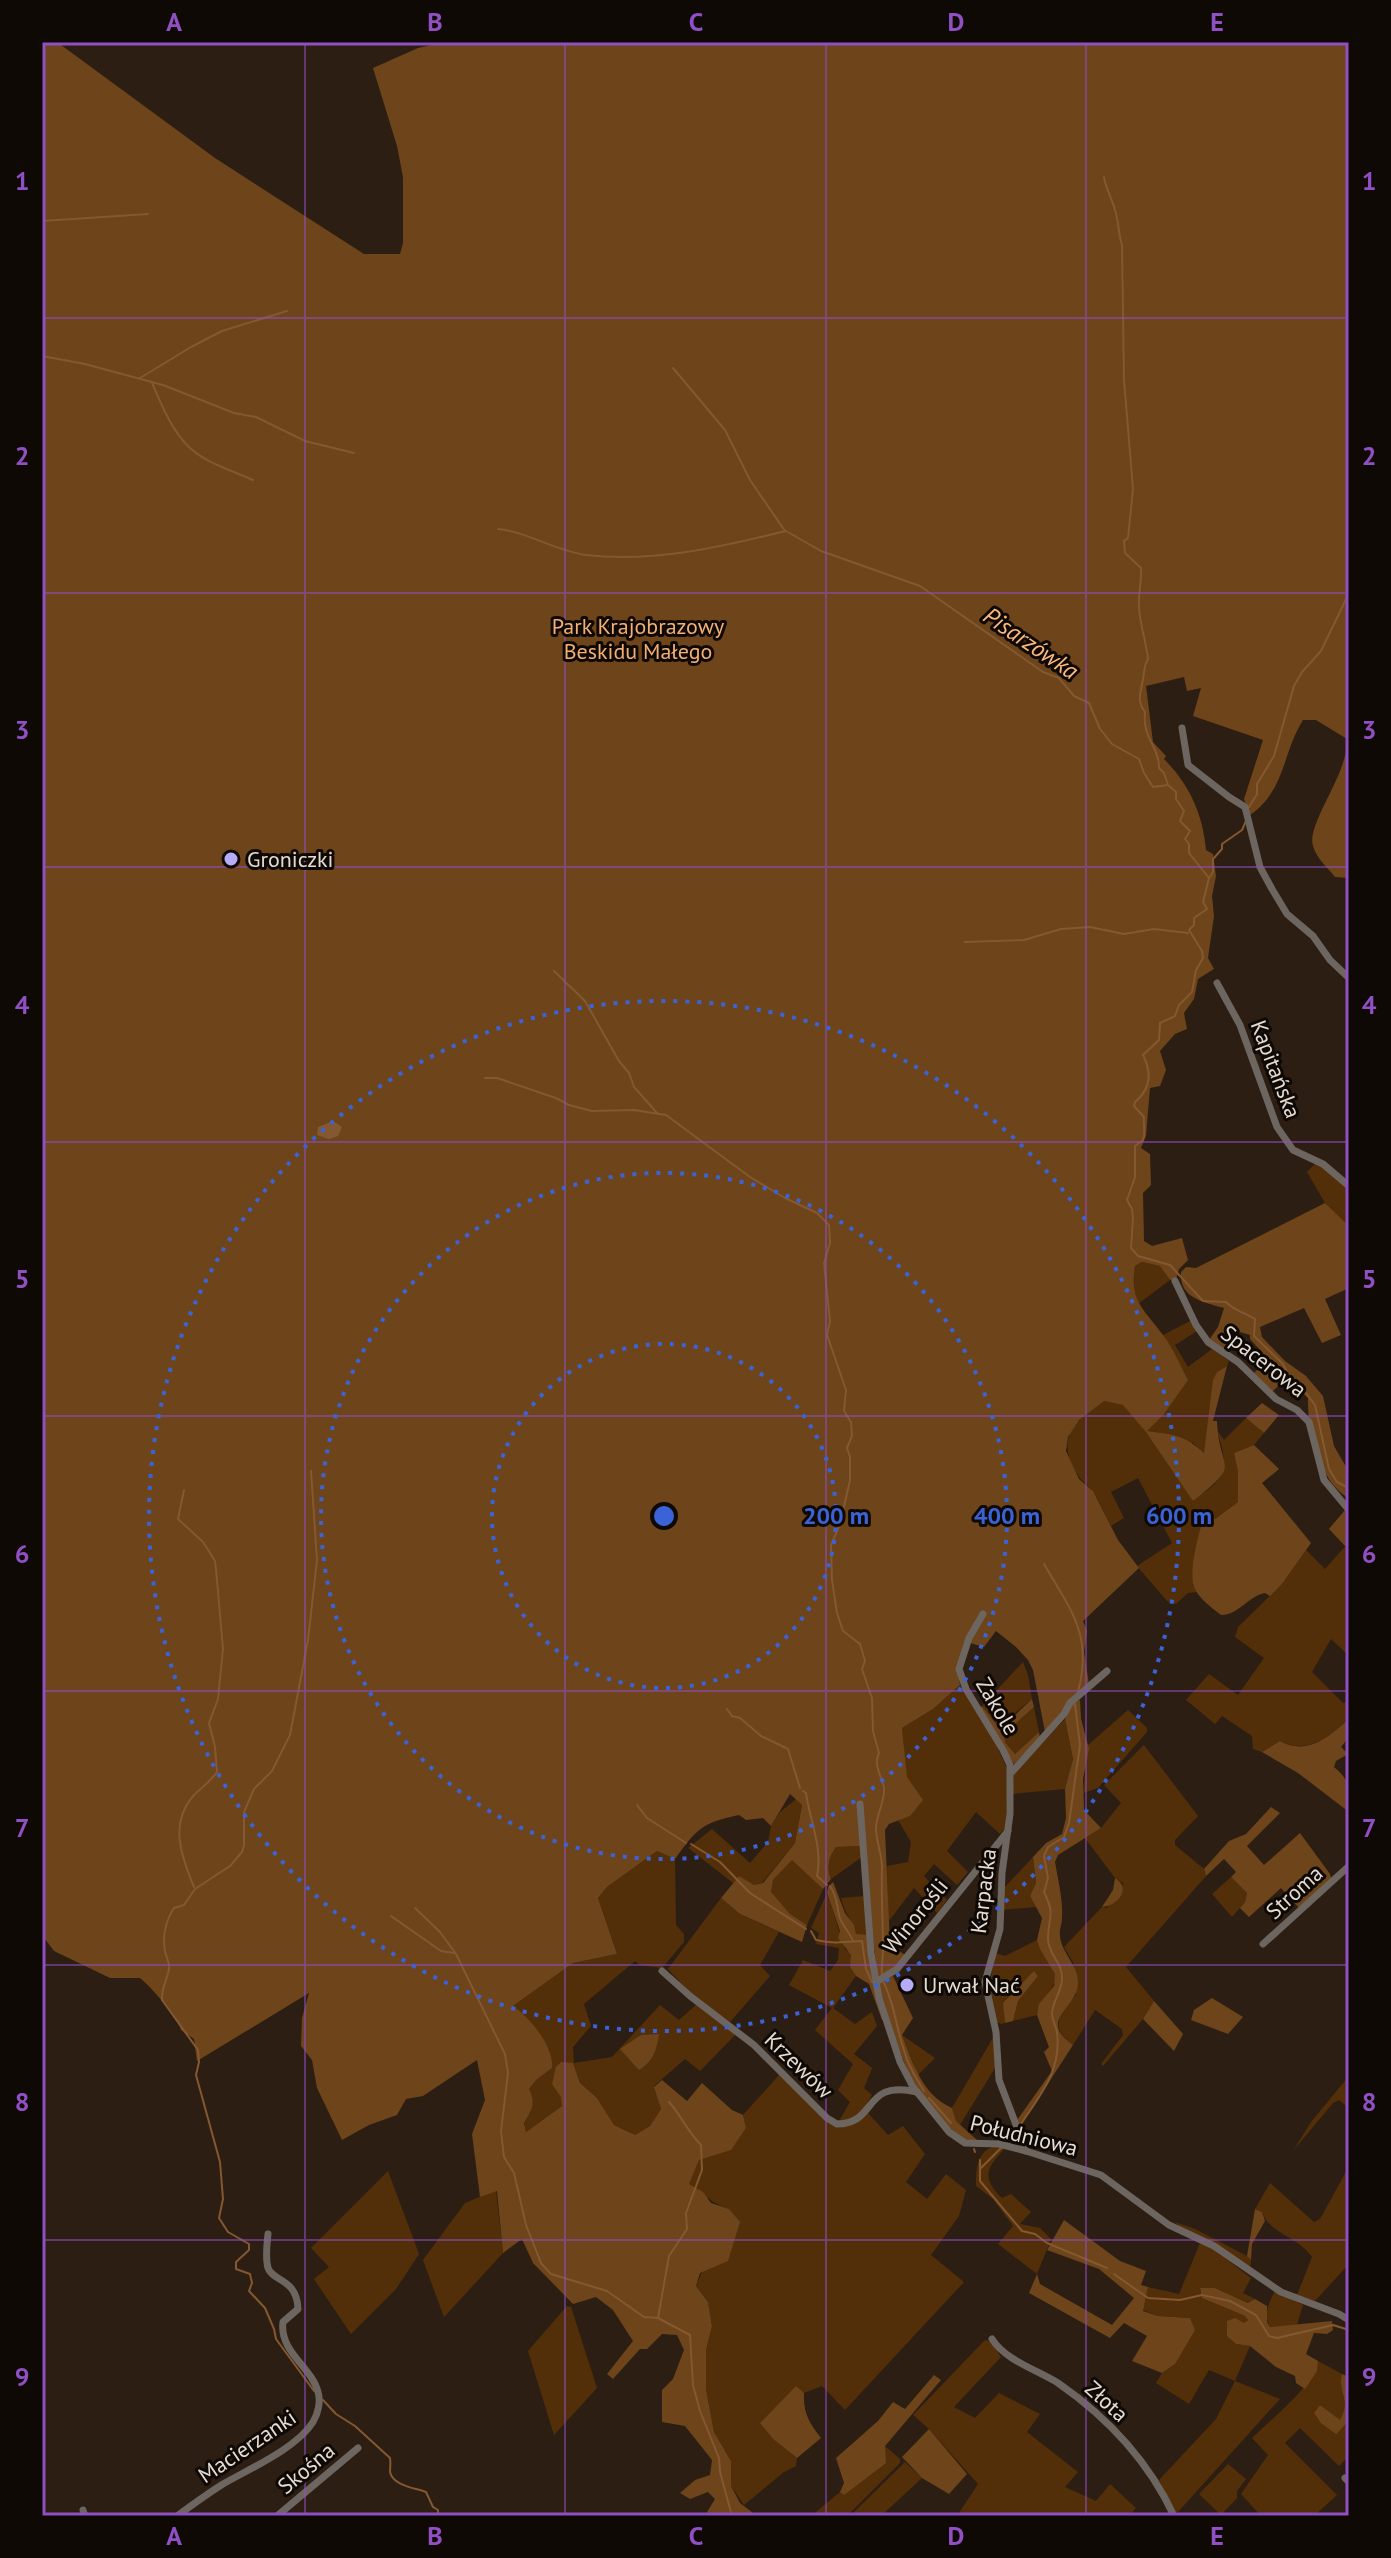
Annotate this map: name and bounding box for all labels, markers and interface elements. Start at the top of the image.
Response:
text: A [166,5,182,38]
text: B [427,5,443,38]
text: C [689,5,703,38]
text: D [948,5,964,38]
text: E [1210,5,1224,38]
text: 1 [15,164,29,197]
text: 1 [1362,164,1376,197]
text: 2 [15,439,29,472]
text: 2 [1362,439,1376,472]
water label: Pisarzówka [978,600,1085,686]
park label: Park Krajobrazowy Beskidu Małego [552,612,725,665]
text: 3 [15,713,29,746]
text: 3 [1362,713,1376,746]
place label: Groniczki [247,845,334,873]
marker: Groniczki [222,850,240,868]
text: 4 [15,988,30,1021]
text: 4 [1362,988,1377,1021]
street label: Kapitańska [1245,1016,1307,1122]
text: 5 [15,1262,29,1295]
text: 5 [1362,1262,1376,1295]
street label: Spacerowa [1216,1319,1312,1403]
text: 200 m [803,1500,869,1531]
text: 400 m [974,1500,1040,1531]
text: 600 m [1146,1500,1212,1531]
centre of rings [650,1502,678,1530]
text: 6 [15,1537,29,1570]
text: 6 [1362,1537,1376,1570]
street label: Zakole [970,1672,1026,1740]
text: 7 [15,1811,29,1844]
text: 7 [1362,1811,1376,1844]
street label: Karpacka [964,1847,1002,1935]
street label: Stroma [1260,1859,1328,1925]
street label: Winorośli [876,1873,954,1959]
place label: Urwał Nać [923,1971,1020,1999]
marker: Urwał Nać [898,1976,916,1994]
street label: Krzewów [759,2026,839,2104]
text: 8 [15,2085,29,2118]
text: 8 [1362,2085,1376,2118]
street label: Południowa [967,2108,1081,2162]
text: 9 [15,2360,29,2393]
text: 9 [1362,2360,1376,2393]
street label: Złota [1080,2374,1134,2428]
street label: Macierzanki [193,2403,301,2489]
street label: Skośna [272,2436,340,2500]
text: A [166,2519,182,2552]
text: B [427,2519,443,2552]
text: C [689,2519,703,2552]
text: D [948,2519,964,2552]
text: E [1210,2519,1224,2552]

